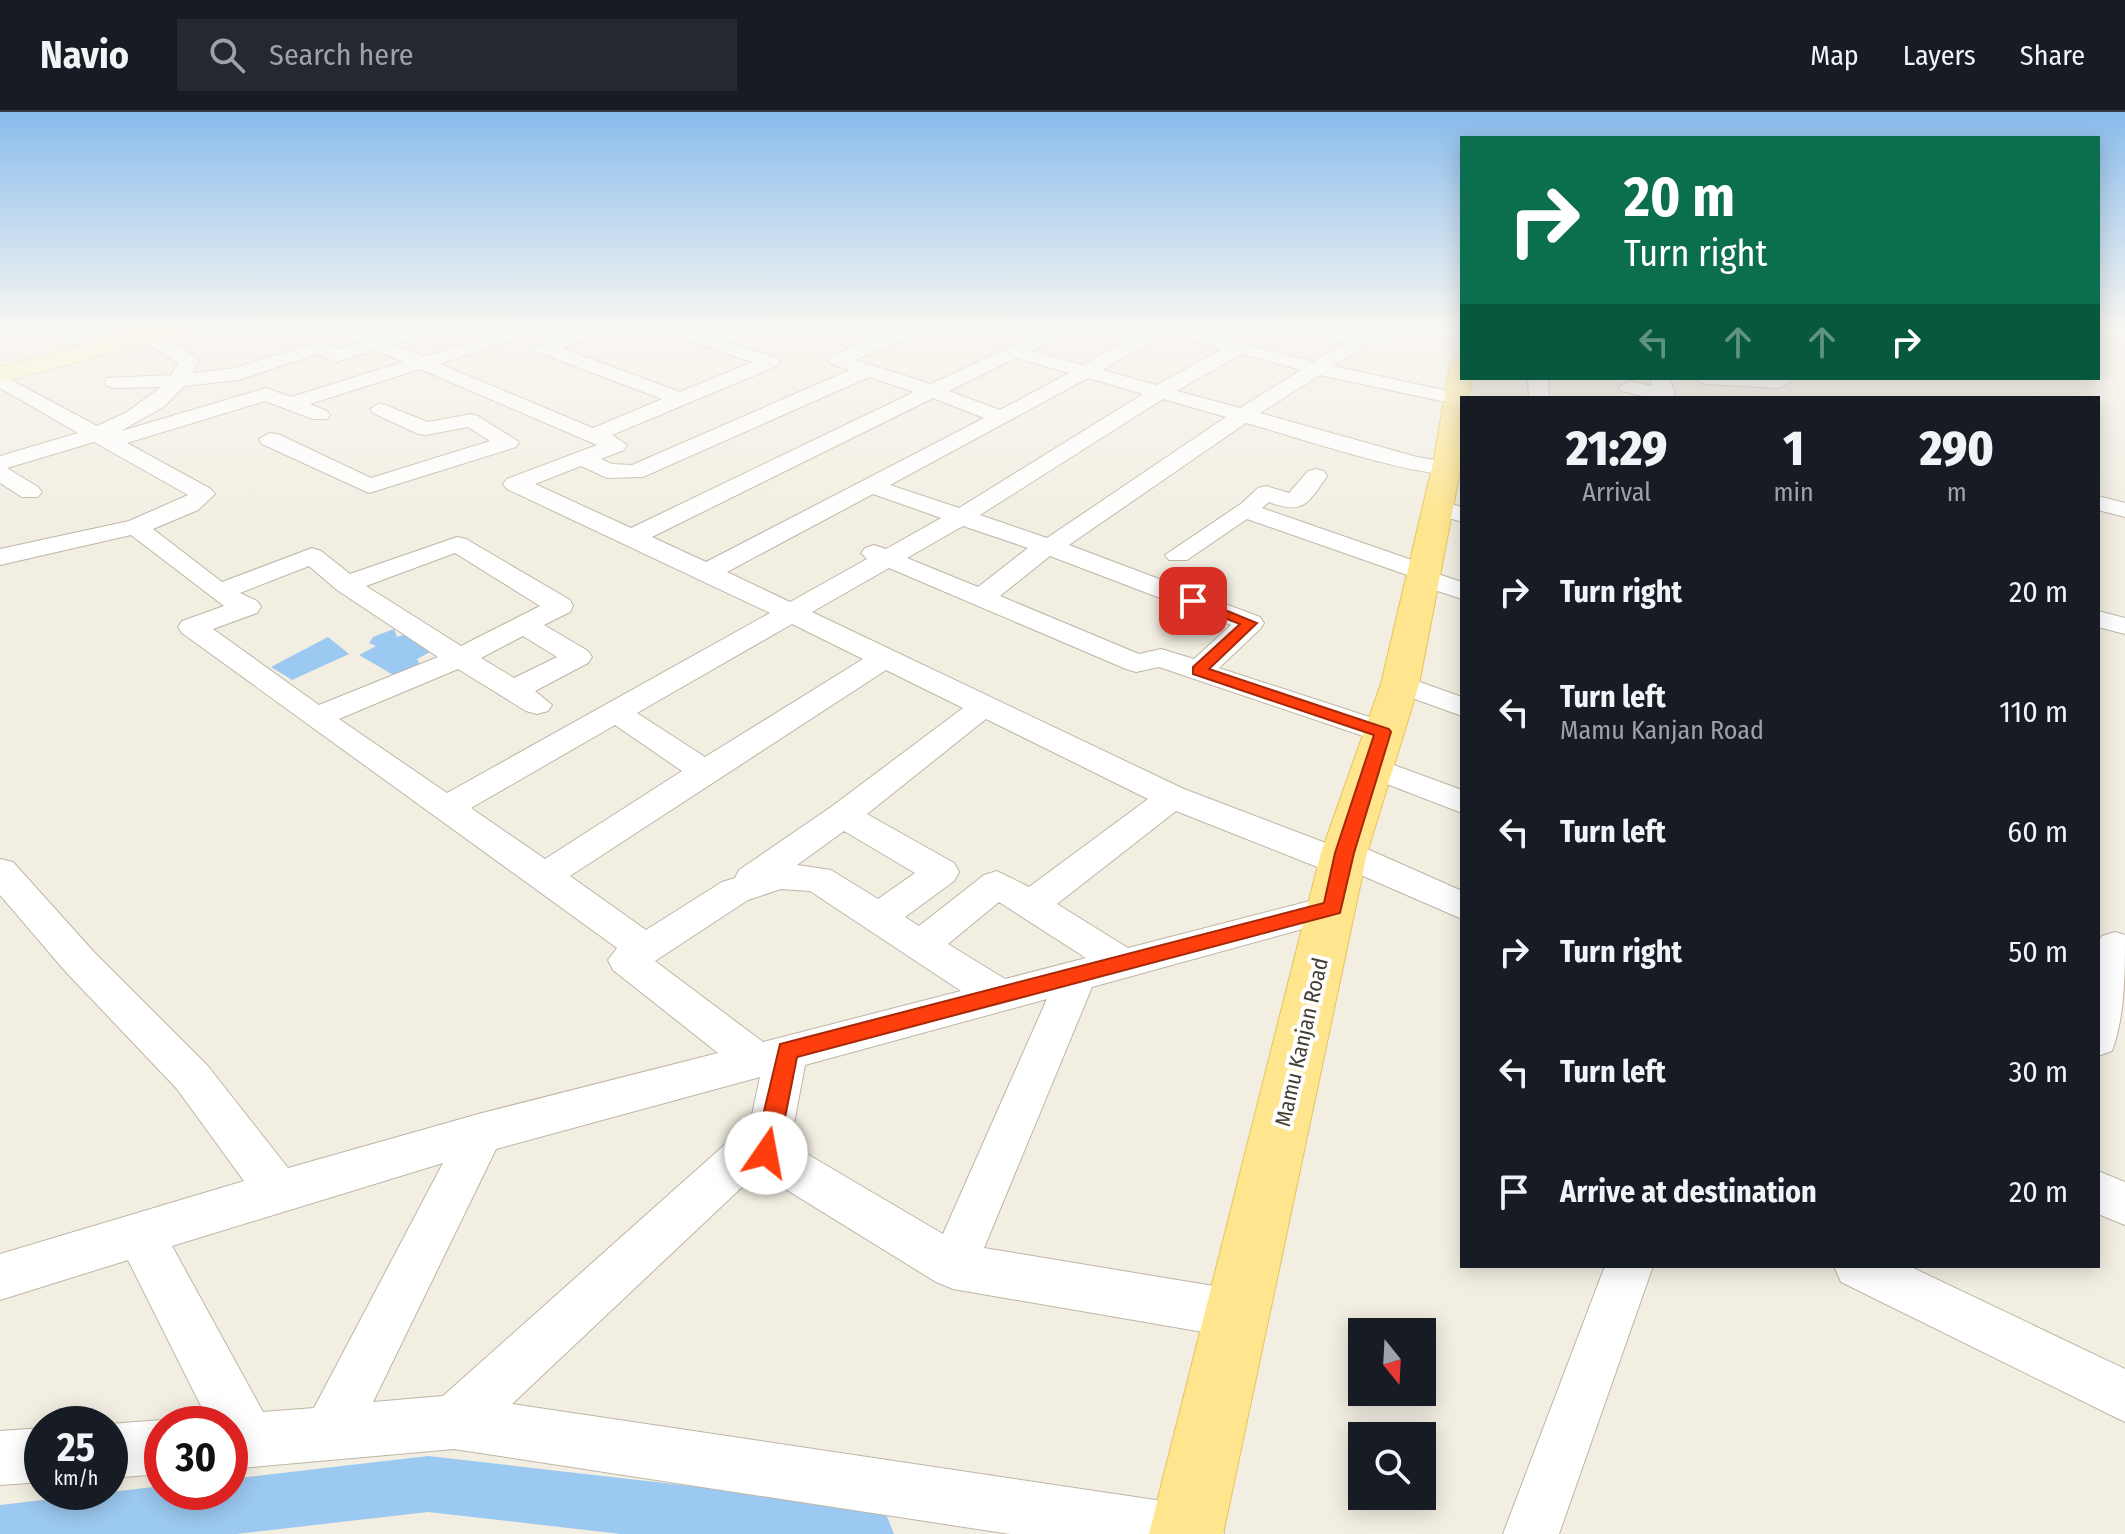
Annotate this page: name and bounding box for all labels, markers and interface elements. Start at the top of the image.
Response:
search box [177,19,737,91]
text: Navio [40,32,129,78]
icon: search [205,33,249,77]
text: Search here [269,37,414,73]
text: Map [1810,39,1859,72]
text: Layers [1903,39,1976,72]
text: Share [2020,39,2085,72]
text: 20 m [1624,164,1735,231]
icon: right [1492,168,1596,272]
text: Turn right [1624,232,1767,276]
icon: left [1632,320,1676,364]
icon: ahead [1716,320,1760,364]
icon: ahead [1800,320,1844,364]
icon: right [1884,320,1928,364]
text: 21:29 [1566,420,1667,478]
text: 1 [1783,420,1804,478]
text: 290 [1920,420,1994,478]
text: Arrival [1582,477,1651,508]
text: min [1773,477,1814,508]
text: m [1947,477,1967,508]
pin [1159,567,1227,635]
icon: right [1492,570,1536,614]
text: Turn right [1560,574,1682,610]
text: 20 m [2009,574,2068,610]
icon: arrive [1171,579,1215,623]
text: Turn left [1560,679,1666,715]
icon: left [1492,690,1536,734]
text: 110 m [1999,694,2068,730]
text: Mamu Kanjan Road [1560,715,1764,746]
icon: left [1492,810,1536,854]
text: Turn left [1560,814,1666,850]
text: 60 m [2007,814,2068,850]
icon: right [1492,930,1536,974]
text: Turn right [1560,934,1682,970]
text: 50 m [2008,934,2068,970]
street label: Mamu Kanjan Road [1269,955,1334,1129]
icon: left [1492,1050,1536,1094]
text: Turn left [1560,1054,1666,1090]
text: 30 m [2009,1054,2068,1090]
position arrow [724,1111,808,1195]
icon: arrive [1492,1170,1536,1214]
text: Arrive at destination [1560,1174,1817,1210]
text: 20 m [2009,1174,2068,1210]
north arrow [1348,1318,1436,1406]
map controls [1348,1318,1436,1510]
speed limit sign: 30 [144,1406,248,1510]
button: search [1348,1422,1436,1510]
text: 25 [57,1424,95,1472]
text: km/h [54,1466,98,1490]

